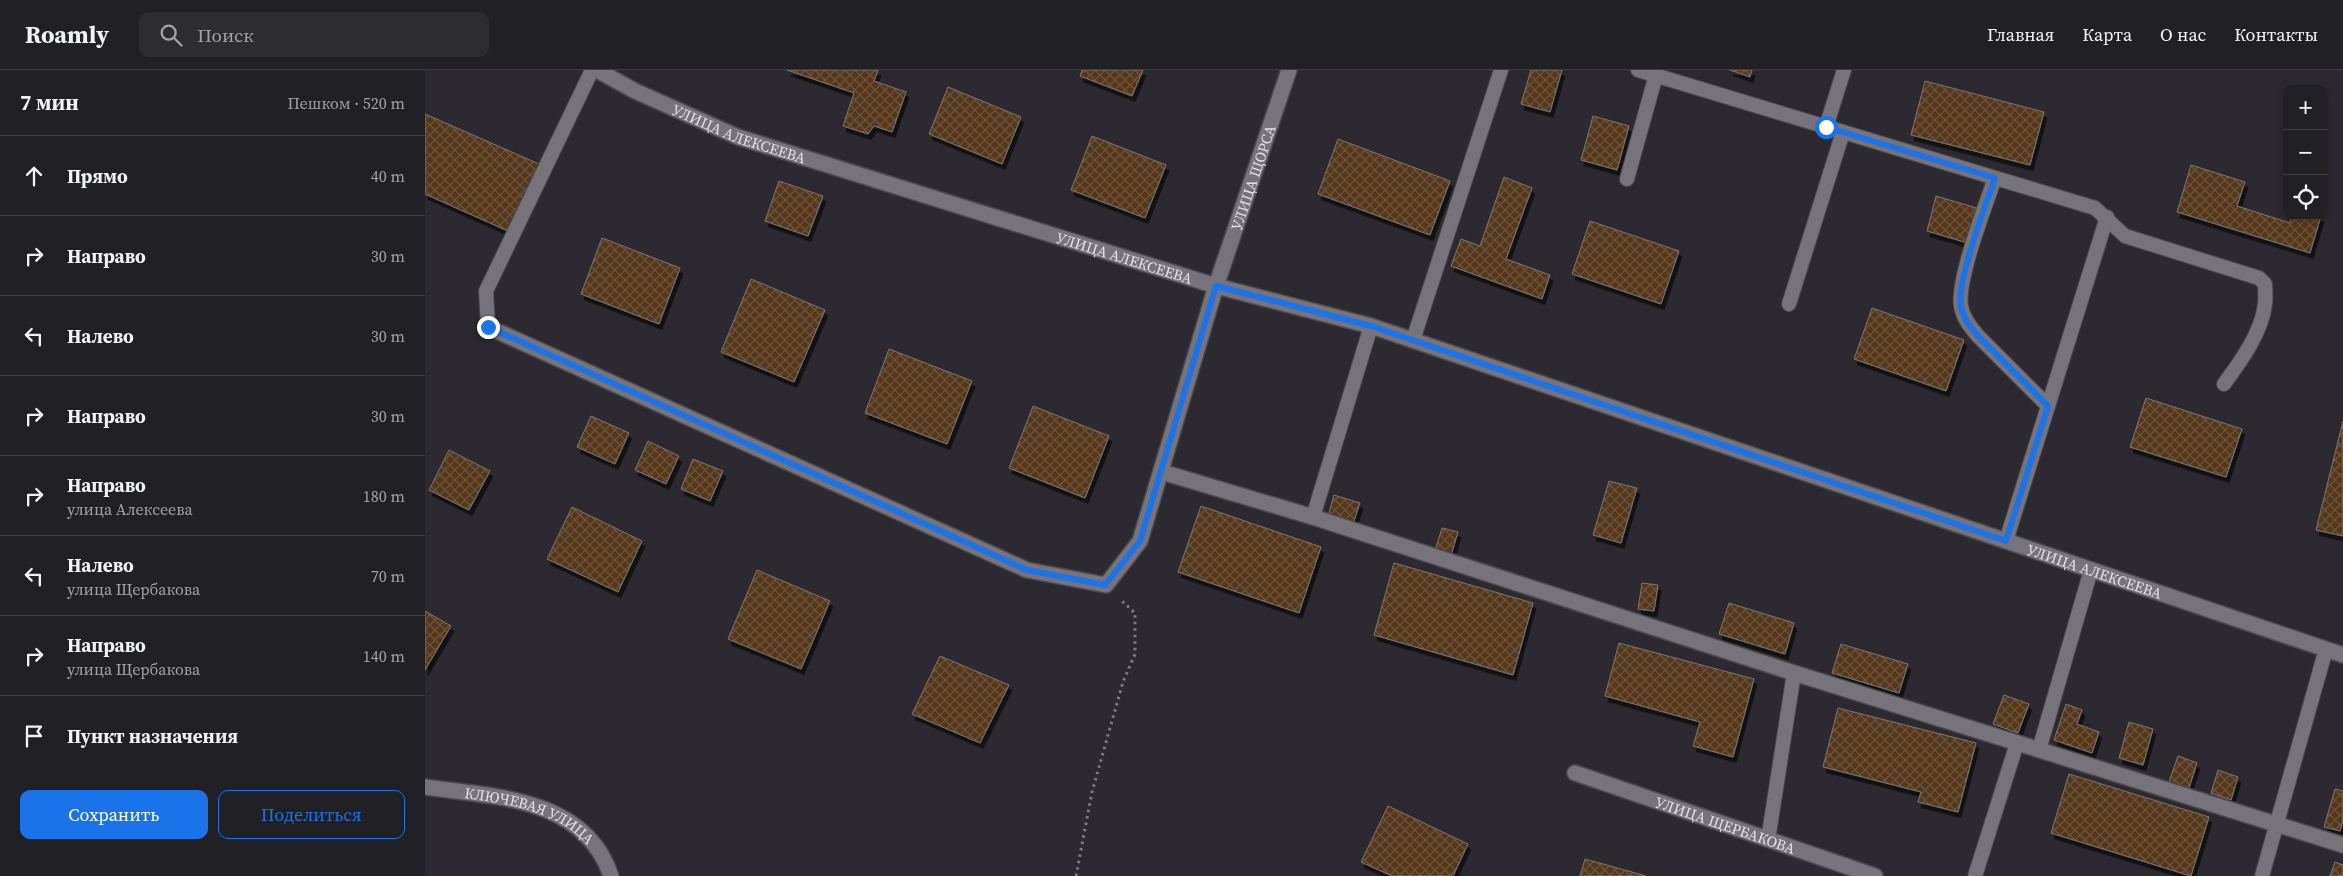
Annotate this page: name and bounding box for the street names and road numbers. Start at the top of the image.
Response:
street label: УЛИЦА АЛЕКСЕЕВА [669,98,809,168]
street label: УЛИЦА ЩОРСА [1225,122,1280,233]
street label: УЛИЦА АЛЕКСЕЕВА [1054,226,1195,289]
street label: УЛИЦА АЛЕКСЕЕВА [2024,538,2165,604]
street label: КЛЮЧЕВАЯ УЛИЦА [463,782,600,849]
street label: УЛИЦА ЩЕРБАКОВА [1653,791,1798,858]

